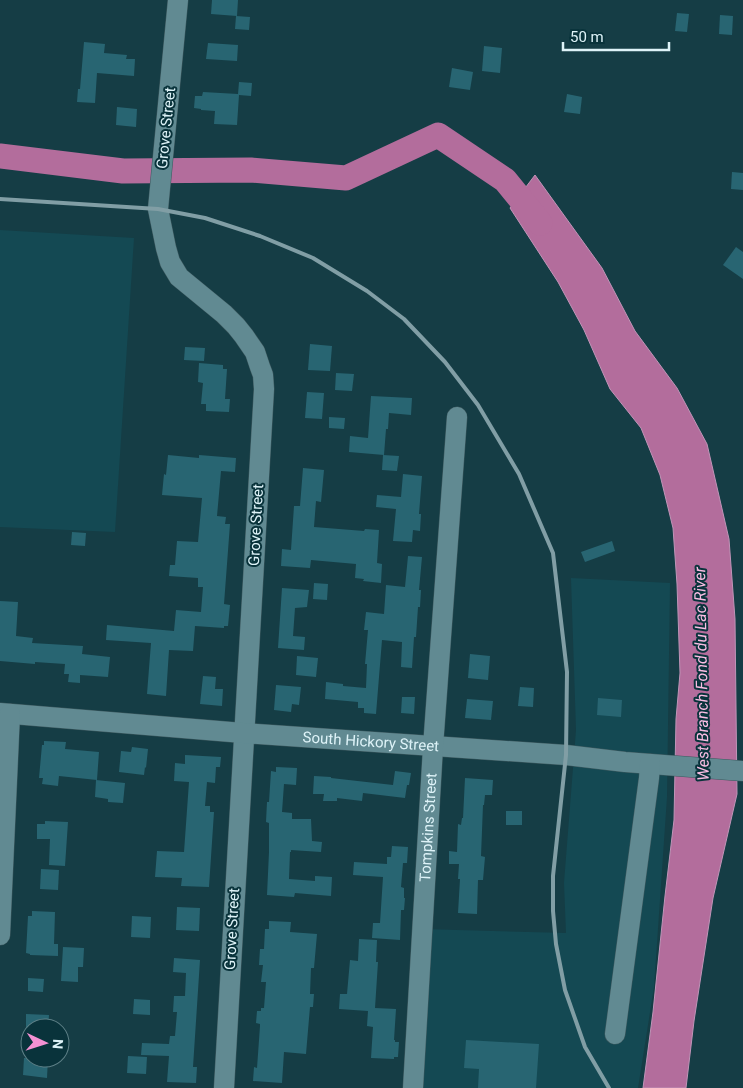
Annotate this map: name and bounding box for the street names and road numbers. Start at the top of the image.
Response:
street label: Grove Street [153,86,179,170]
street label: Grove Street [245,483,267,566]
street label: South Hickory Street [302,728,440,755]
street label: Tompkins Street [416,772,440,882]
street label: Grove Street [221,887,243,970]

